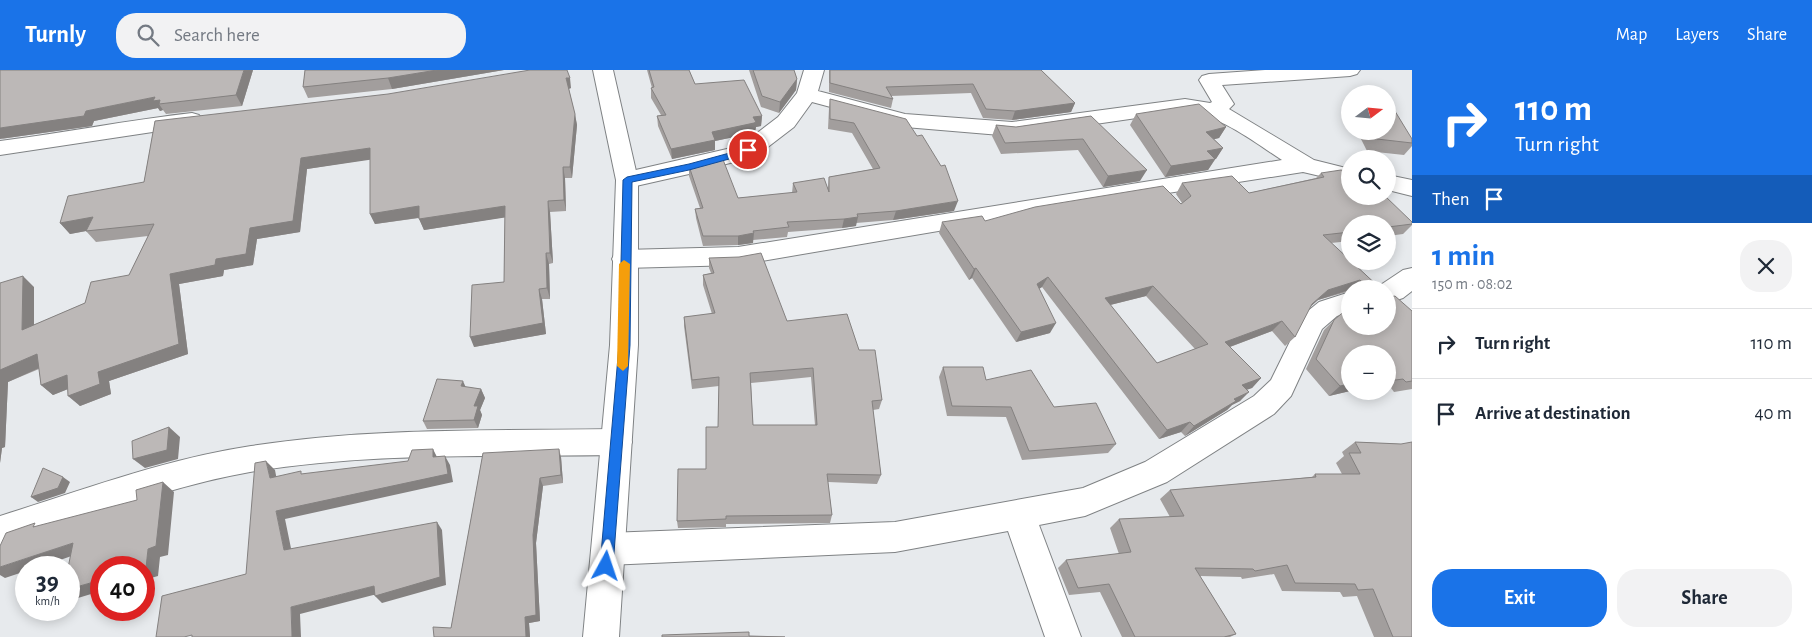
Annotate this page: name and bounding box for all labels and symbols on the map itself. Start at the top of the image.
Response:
north arrow [1341,85,1396,140]
pin [727,129,769,171]
position arrow [579,539,631,591]
speed limit sign: 40 [90,556,155,621]

